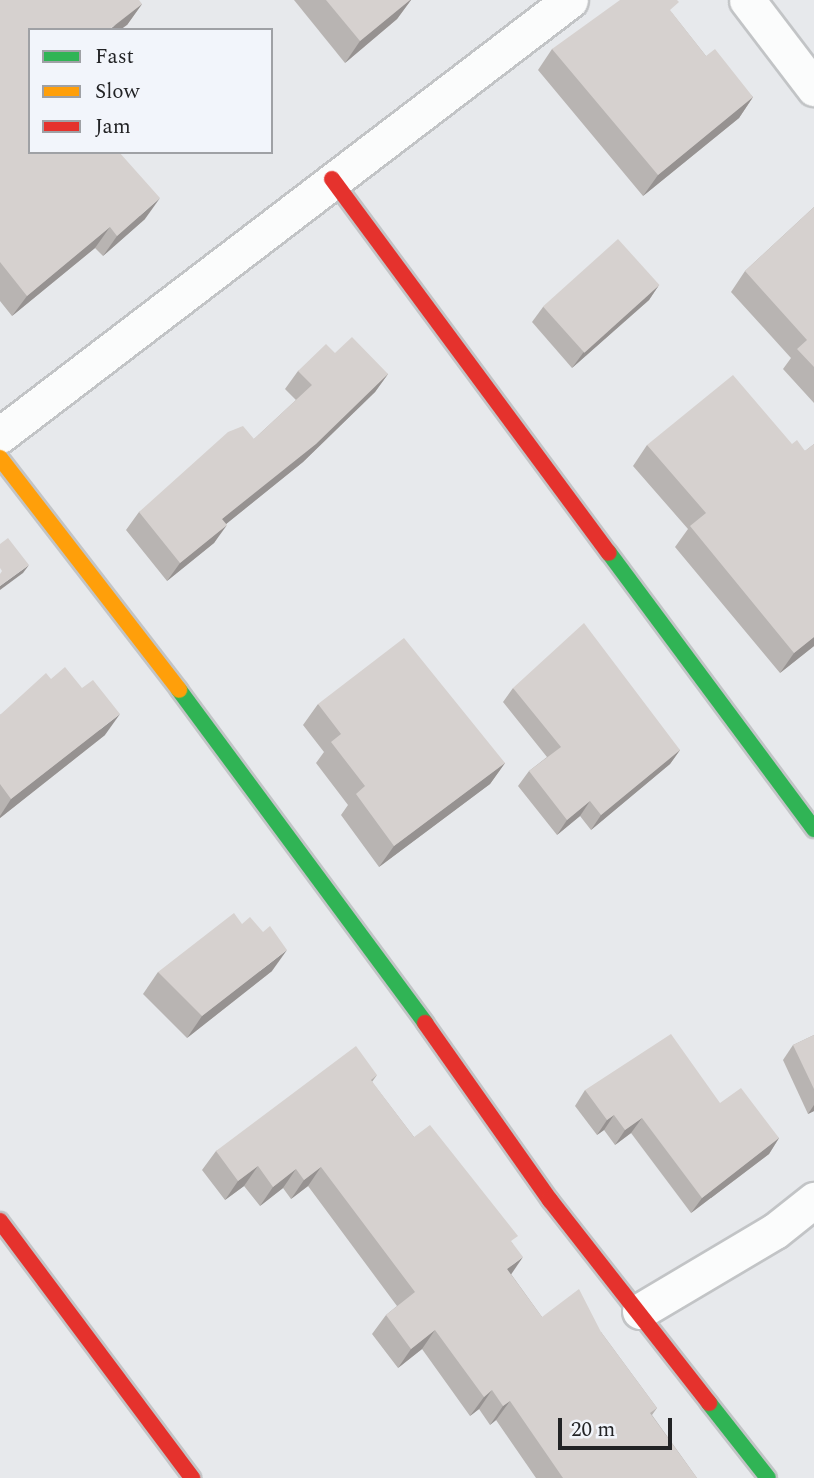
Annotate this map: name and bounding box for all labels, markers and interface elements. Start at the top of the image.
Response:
legend [28,28,273,154]
text: Fast [95,41,134,73]
text: Slow [95,76,139,108]
text: Jam [95,111,131,143]
scale bar [562,1404,676,1448]
text: 20 m [571,1414,615,1446]

